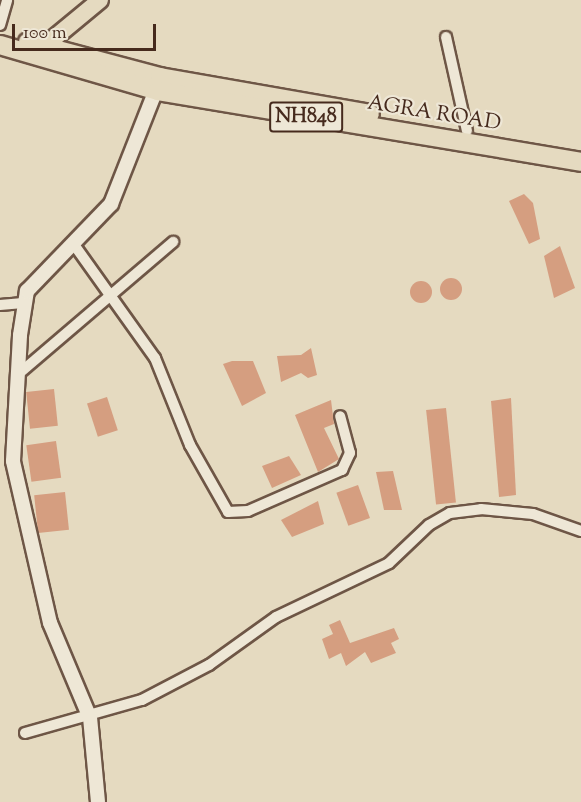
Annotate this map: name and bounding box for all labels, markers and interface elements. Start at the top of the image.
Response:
scale bar [15,12,159,50]
text: 100 m [23,21,67,47]
street label: AGRA ROAD [365,91,503,137]
road number: NH848 [268,100,344,134]

